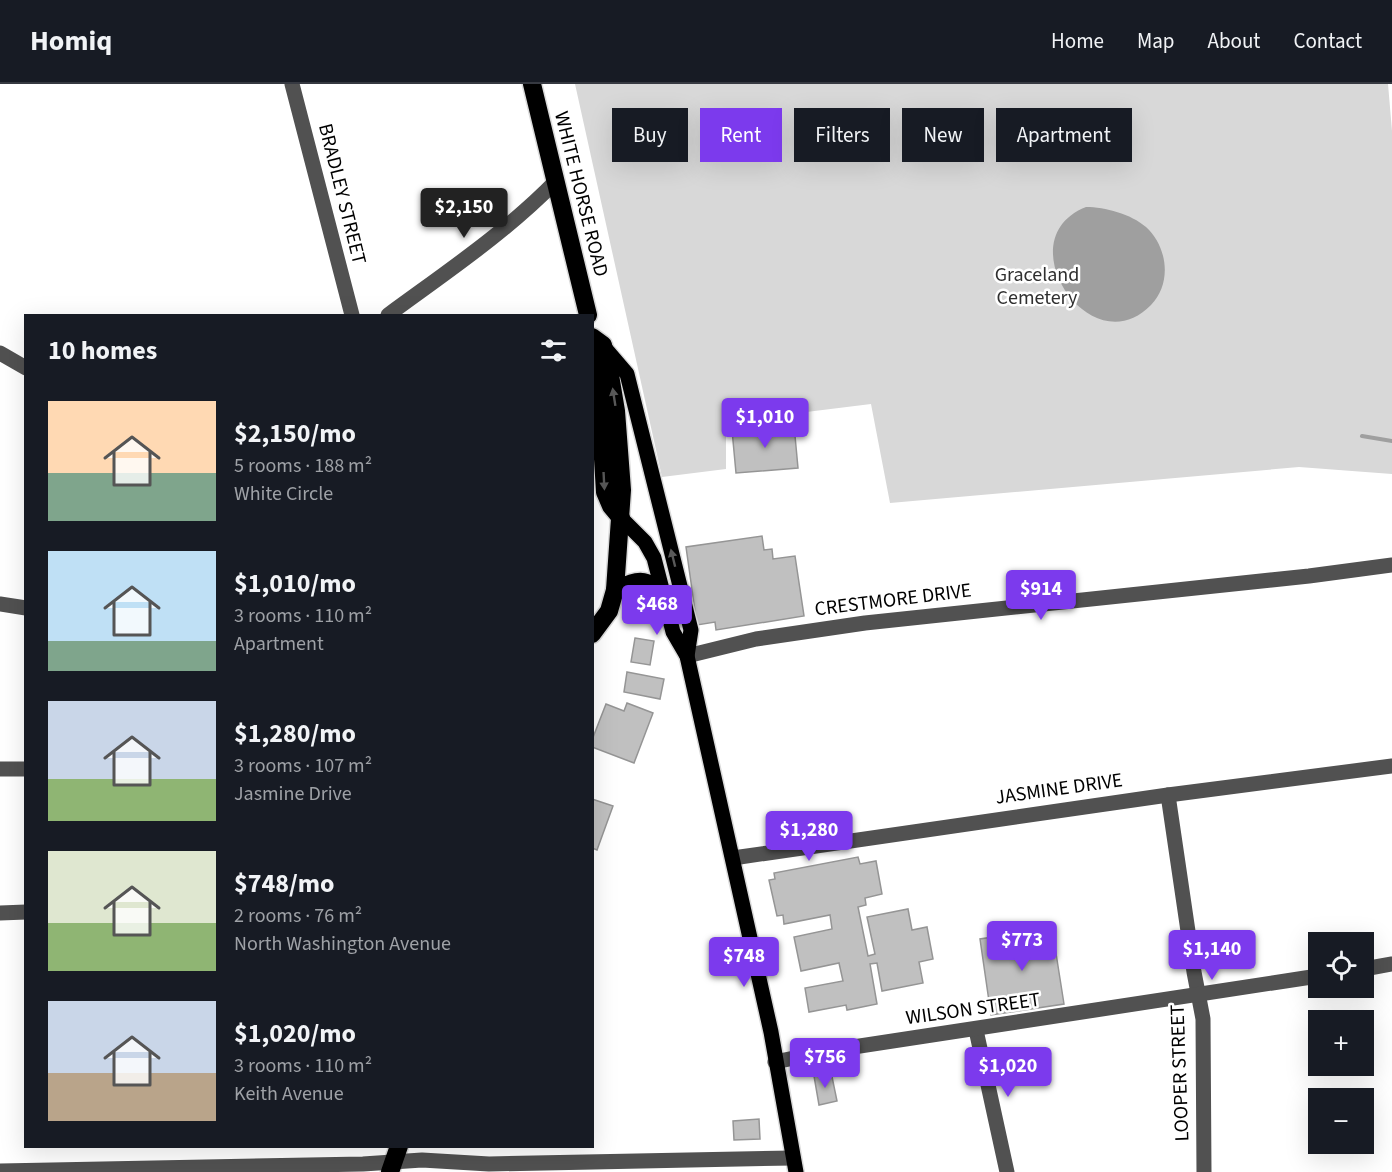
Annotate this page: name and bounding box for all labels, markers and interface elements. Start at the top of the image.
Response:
text: Homiq [30,21,112,61]
text: Home [1051,26,1104,56]
text: Map [1137,26,1175,56]
text: About [1208,26,1260,56]
text: Contact [1293,26,1362,56]
street label: WHITE HORSE ROAD [547,108,615,280]
chip: Buy [612,108,688,162]
chip: Rent [700,108,782,162]
chip: Filters [794,108,890,162]
chip: New [902,108,984,162]
chip: Apartment [996,108,1132,162]
street label: BRADLEY STREET [311,121,373,268]
pin: $2,150 [415,188,513,239]
text: $2,150 [435,193,493,221]
park label: Graceland Cemetery [995,261,1079,312]
text: 10 homes [48,332,157,369]
icon: filters [537,334,570,367]
one-way arrow [609,387,618,406]
pin: $1,010 [716,398,814,449]
text: $1,010 [736,403,794,431]
text: $2,150/mo [234,415,356,452]
icon: home [96,425,168,497]
text: 5 rooms · 188 m² [234,452,372,480]
one-way arrow [600,471,609,490]
text: White Circle [234,480,333,508]
one-way arrow [668,548,678,567]
text: $1,010/mo [234,565,356,602]
pin: $914 [1005,570,1077,621]
icon: home [96,575,168,647]
text: $914 [1020,575,1062,603]
street label: CRESTMORE DRIVE [813,576,973,624]
pin: $468 [621,585,693,636]
text: $468 [636,590,678,618]
text: 3 rooms · 110 m² [234,602,372,630]
text: Apartment [234,630,324,658]
text: $1,280/mo [234,715,356,752]
icon: home [96,725,168,797]
text: 3 rooms · 107 m² [234,752,372,780]
street label: JASMINE DRIVE [994,766,1124,812]
text: Jasmine Drive [234,780,352,808]
pin: $1,280 [760,811,858,862]
text: $1,280 [780,816,838,844]
text: $748/mo [234,865,334,902]
icon: home [96,875,168,947]
text: 2 rooms · 76 m² [234,902,362,930]
pin: $773 [986,921,1058,972]
text: $773 [1001,926,1043,954]
text: North Washington Avenue [234,930,451,958]
pin: $1,140 [1163,930,1261,981]
map controls [1308,932,1374,1154]
button: locate [1308,932,1374,998]
text: $1,140 [1183,935,1241,963]
pin: $748 [708,937,780,988]
text: $748 [723,942,765,970]
street label: WILSON STREET [904,986,1042,1032]
street label: LOOPER STREET [1164,1004,1196,1142]
button: + [1308,1010,1374,1076]
text: $1,020/mo [234,1015,356,1052]
icon: home [96,1025,168,1097]
pin: $756 [789,1038,861,1089]
text: $756 [804,1043,846,1071]
pin: $1,020 [959,1047,1057,1098]
text: 3 rooms · 110 m² [234,1052,372,1080]
text: $1,020 [979,1052,1037,1080]
text: Keith Avenue [234,1080,344,1108]
button: − [1308,1088,1374,1154]

